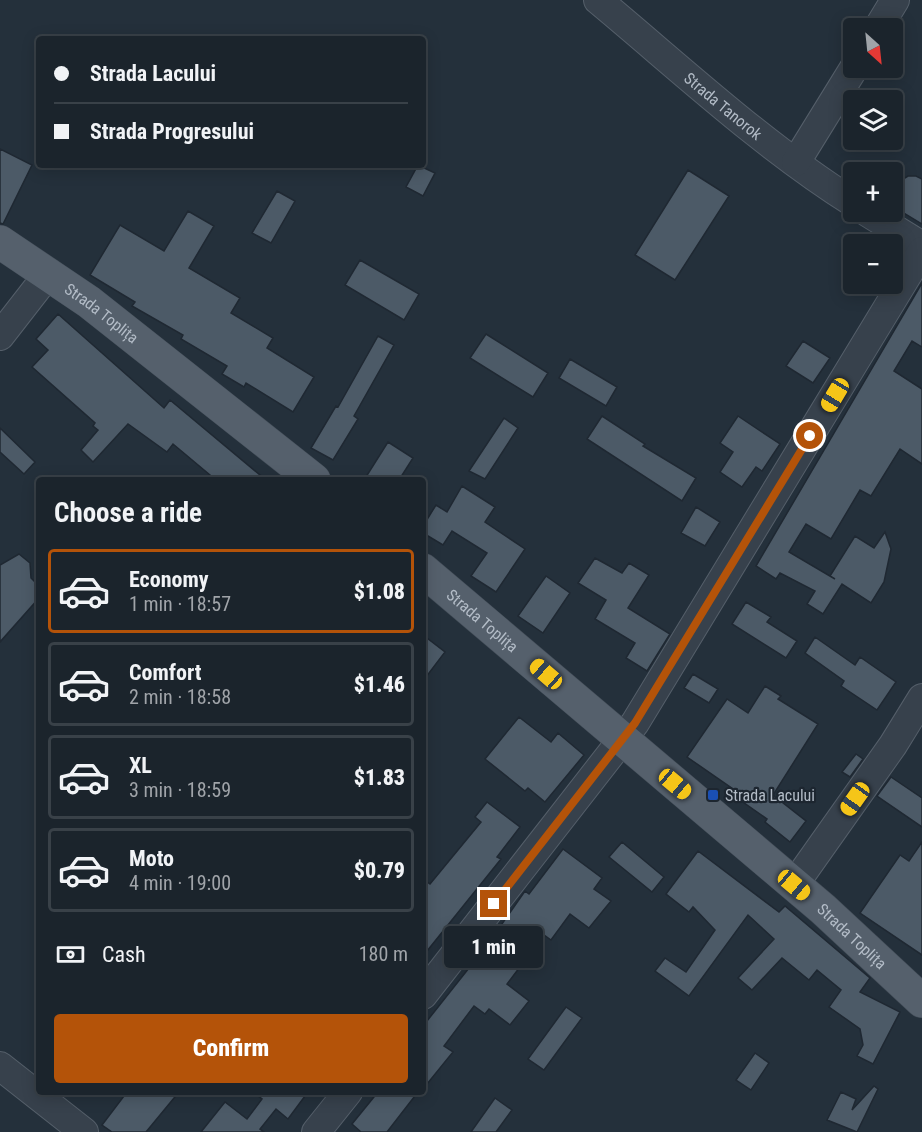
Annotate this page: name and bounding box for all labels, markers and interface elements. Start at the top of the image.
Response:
north arrow [843,18,903,78]
map controls [843,18,903,294]
text: Strada Lacului [90,61,216,86]
street label: Strada Tanorok [681,68,767,144]
button: layers [843,90,903,150]
text: Strada Progresului [90,119,254,144]
button: + [843,162,903,222]
button: − [843,234,903,294]
street label: Strada Toplița [61,279,142,347]
car [818,375,852,415]
route start [796,422,823,449]
text: Choose a ride [54,497,202,529]
icon: car [57,564,111,618]
text: Economy [129,567,209,592]
text: $1.08 [354,579,405,604]
street label: Strada Toplița [443,585,522,656]
text: 1 min · 18:57 [129,592,231,616]
car [527,655,565,693]
icon: car [57,657,111,711]
text: Comfort [129,660,202,685]
text: $1.46 [354,672,405,697]
text: 2 min · 18:58 [129,685,231,709]
icon: car [57,750,111,804]
text: XL [129,753,152,778]
text: $1.83 [354,765,405,790]
car [655,766,695,802]
text: 3 min · 18:59 [129,778,231,802]
car [837,779,873,819]
place label: Strada Lacului [725,786,815,805]
marker: Strada Lacului [706,788,720,802]
icon: car [57,843,111,897]
text: Moto [129,846,174,871]
text: $0.79 [354,858,405,883]
car [774,867,814,903]
text: 4 min · 19:00 [129,871,231,895]
route end [480,890,507,917]
street label: Strada Toplița [814,899,891,973]
callout: 1 min [444,925,544,967]
text: 1 min [471,935,516,959]
icon: cash [54,938,87,971]
text: Cash [102,942,146,967]
text: 180 m [359,942,408,966]
button: Confirm [54,1014,408,1083]

